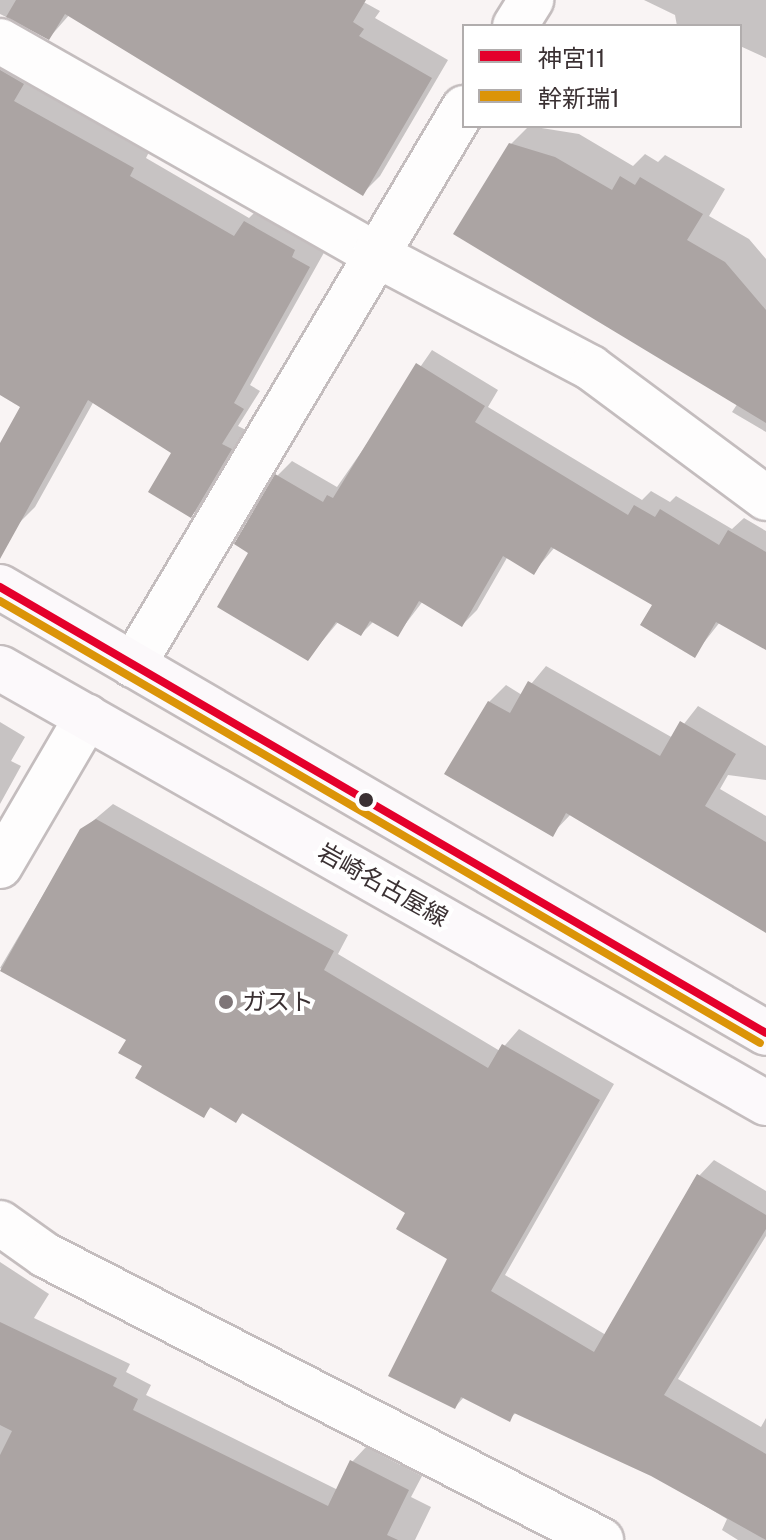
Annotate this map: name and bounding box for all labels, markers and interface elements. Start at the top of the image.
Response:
legend [462,24,742,128]
text: 神宮11 [538,44,606,72]
text: 幹新瑞1 [538,84,620,112]
unlabelled marker [358,792,374,808]
street label: 岩崎名古屋線 [313,837,453,933]
place label: ガスト [242,988,314,1016]
marker: ガスト [217,993,235,1011]

